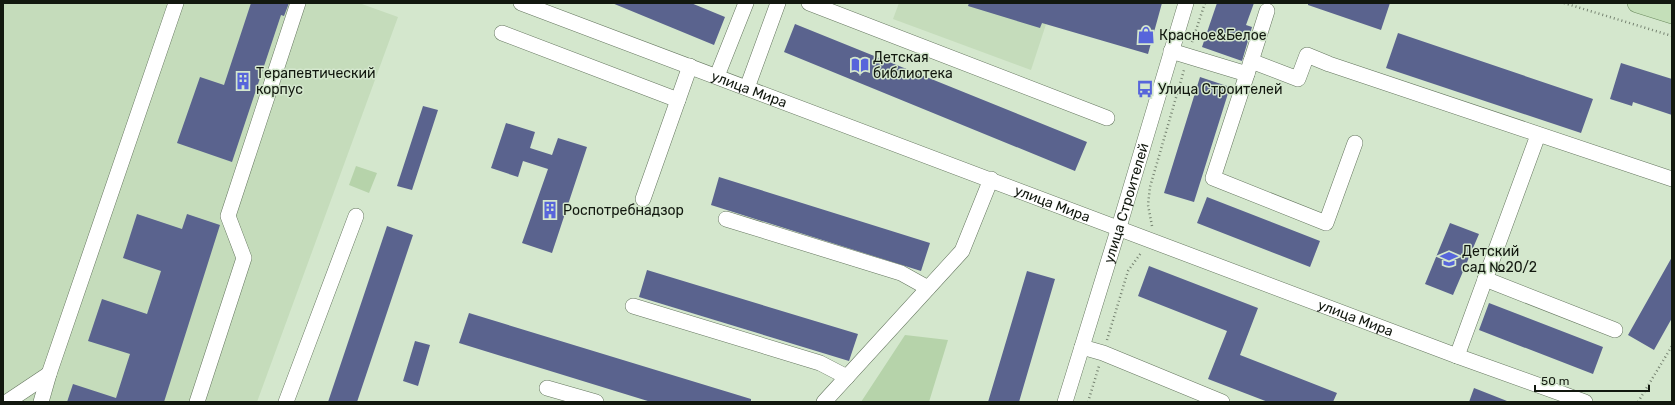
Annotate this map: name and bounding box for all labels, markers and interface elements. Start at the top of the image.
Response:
shop icon: Красное&Белое [1136,25,1156,45]
place label: Красное&Белое [1159,27,1267,44]
place label: Детская библиотека [873,49,953,82]
library icon: Детская библиотека [850,55,870,75]
place label: Терапевтический корпус [256,65,376,98]
street label: улица Мира [709,68,789,112]
building icon: Терапевтический корпус [233,71,253,91]
bus stop icon: Улица Строителей [1135,79,1155,99]
place label: Улица Строителей [1158,81,1282,98]
street label: улица Строителей [1100,141,1153,265]
street label: улица Мира [1012,182,1092,226]
building icon: Роспотребнадзор [540,200,560,220]
place label: Роспотребнадзор [563,202,684,219]
place label: Детский сад №20/2 [1462,243,1537,276]
school or university icon: Детский сад №20/2 [1439,249,1459,269]
street label: улица Мира [1315,296,1396,340]
scale bar [1535,367,1649,393]
text: 50 m [1541,374,1569,388]

